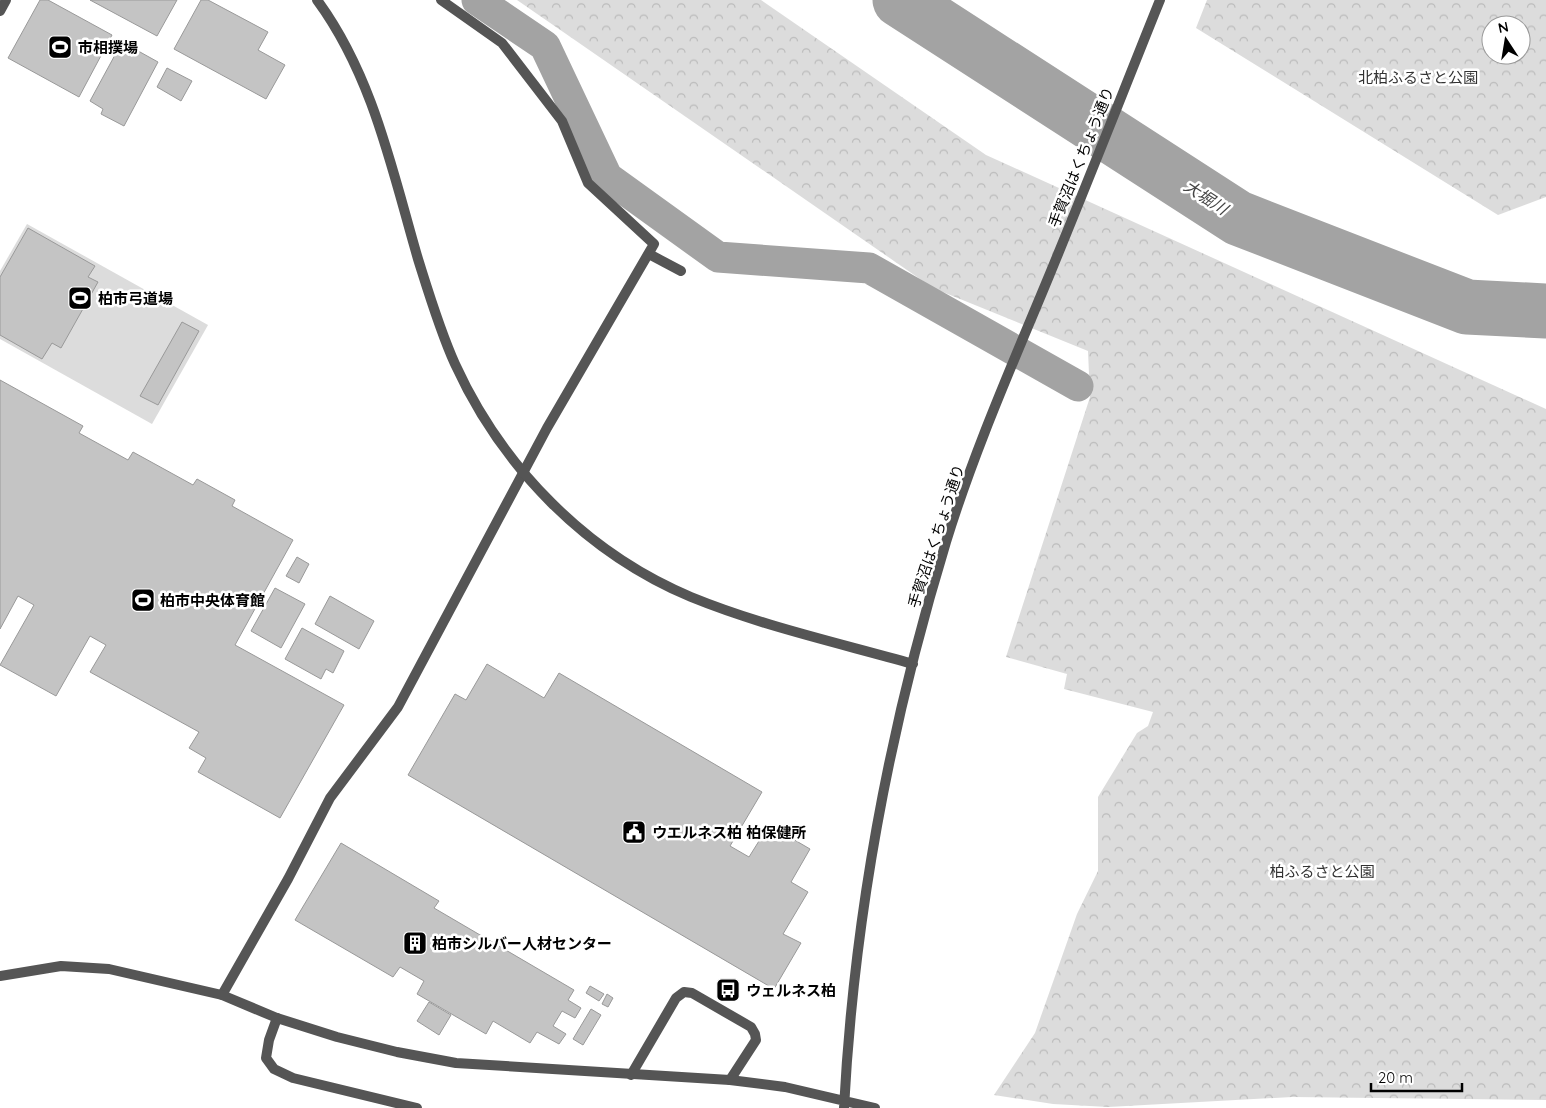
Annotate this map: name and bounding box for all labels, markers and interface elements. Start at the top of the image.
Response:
north arrow [1481,15,1531,65]
text: N [1496,17,1510,37]
sports icon: 市相撲場 [47,34,73,60]
place label: 市相撲場 [78,38,138,57]
park label: 北柏ふるさと公園 [1358,68,1478,87]
street label: 手賀沼はくちょう通り [1044,84,1118,230]
water label: 大堀川 [1180,176,1233,220]
sports icon: 柏市弓道場 [67,285,93,311]
place label: 柏市弓道場 [98,289,173,308]
street label: 手賀沼はくちょう通り [904,462,968,610]
sports icon: 柏市中央体育館 [130,587,156,613]
place label: 柏市中央体育館 [160,591,265,610]
public building icon: ウエルネス柏 柏保健所 [621,819,647,845]
place label: ウエルネス柏 柏保健所 [652,823,806,842]
park label: 柏ふるさと公園 [1269,862,1375,881]
building icon: 柏市シルバー人材センター [402,930,428,956]
place label: 柏市シルバー人材センター [432,934,612,953]
bus stop icon: ウェルネス柏 [715,977,741,1003]
place label: ウェルネス柏 [746,981,836,1000]
scale bar [1371,1060,1462,1092]
text: 20 m [1378,1068,1413,1087]

